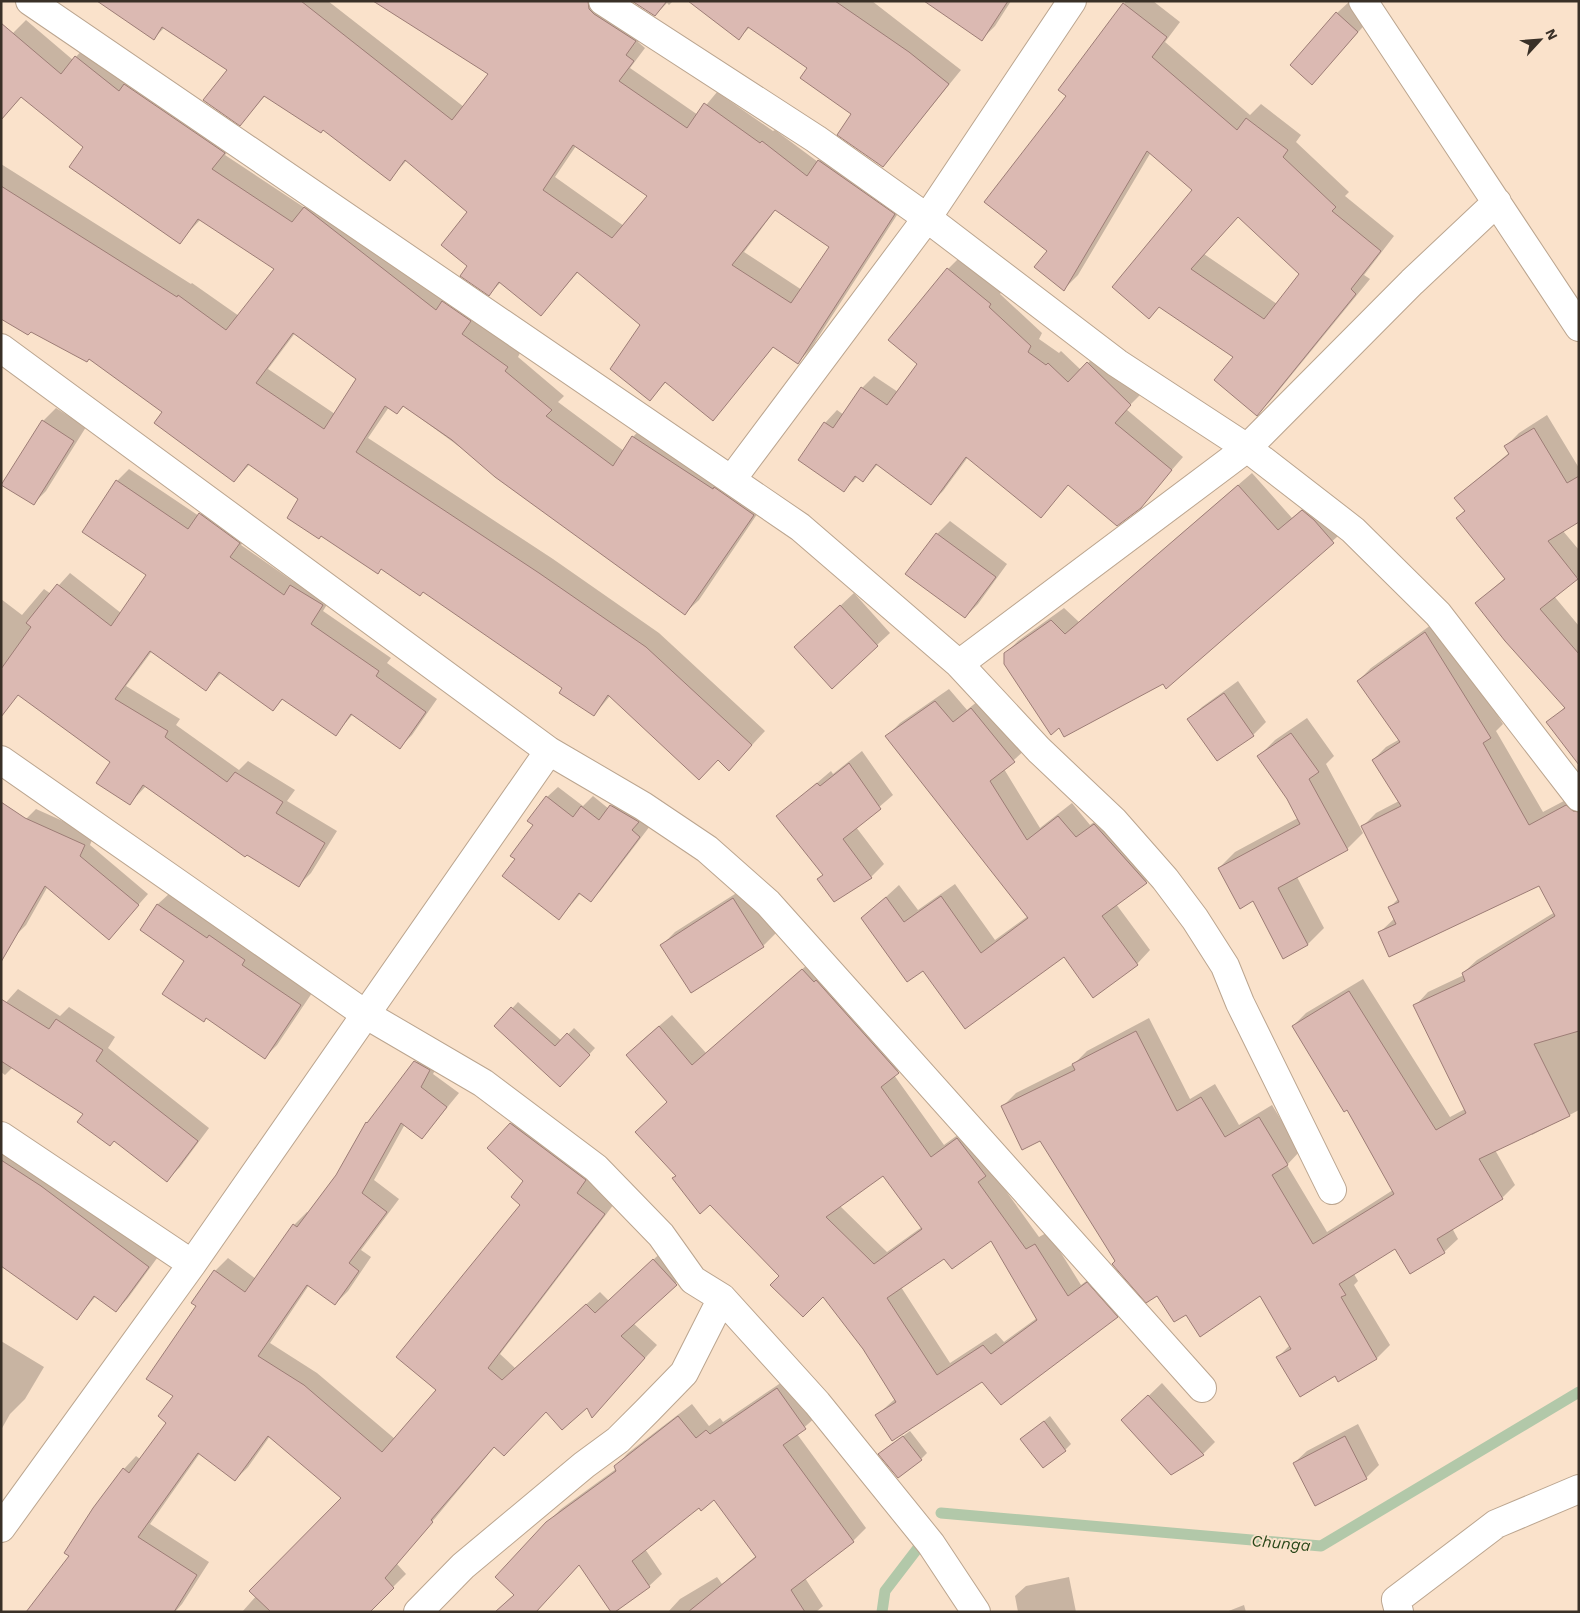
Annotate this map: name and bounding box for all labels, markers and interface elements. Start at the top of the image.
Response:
north arrow [1515,15,1565,65]
text: N [1542,26,1561,42]
water label: Chunga [1251,1531,1311,1555]

